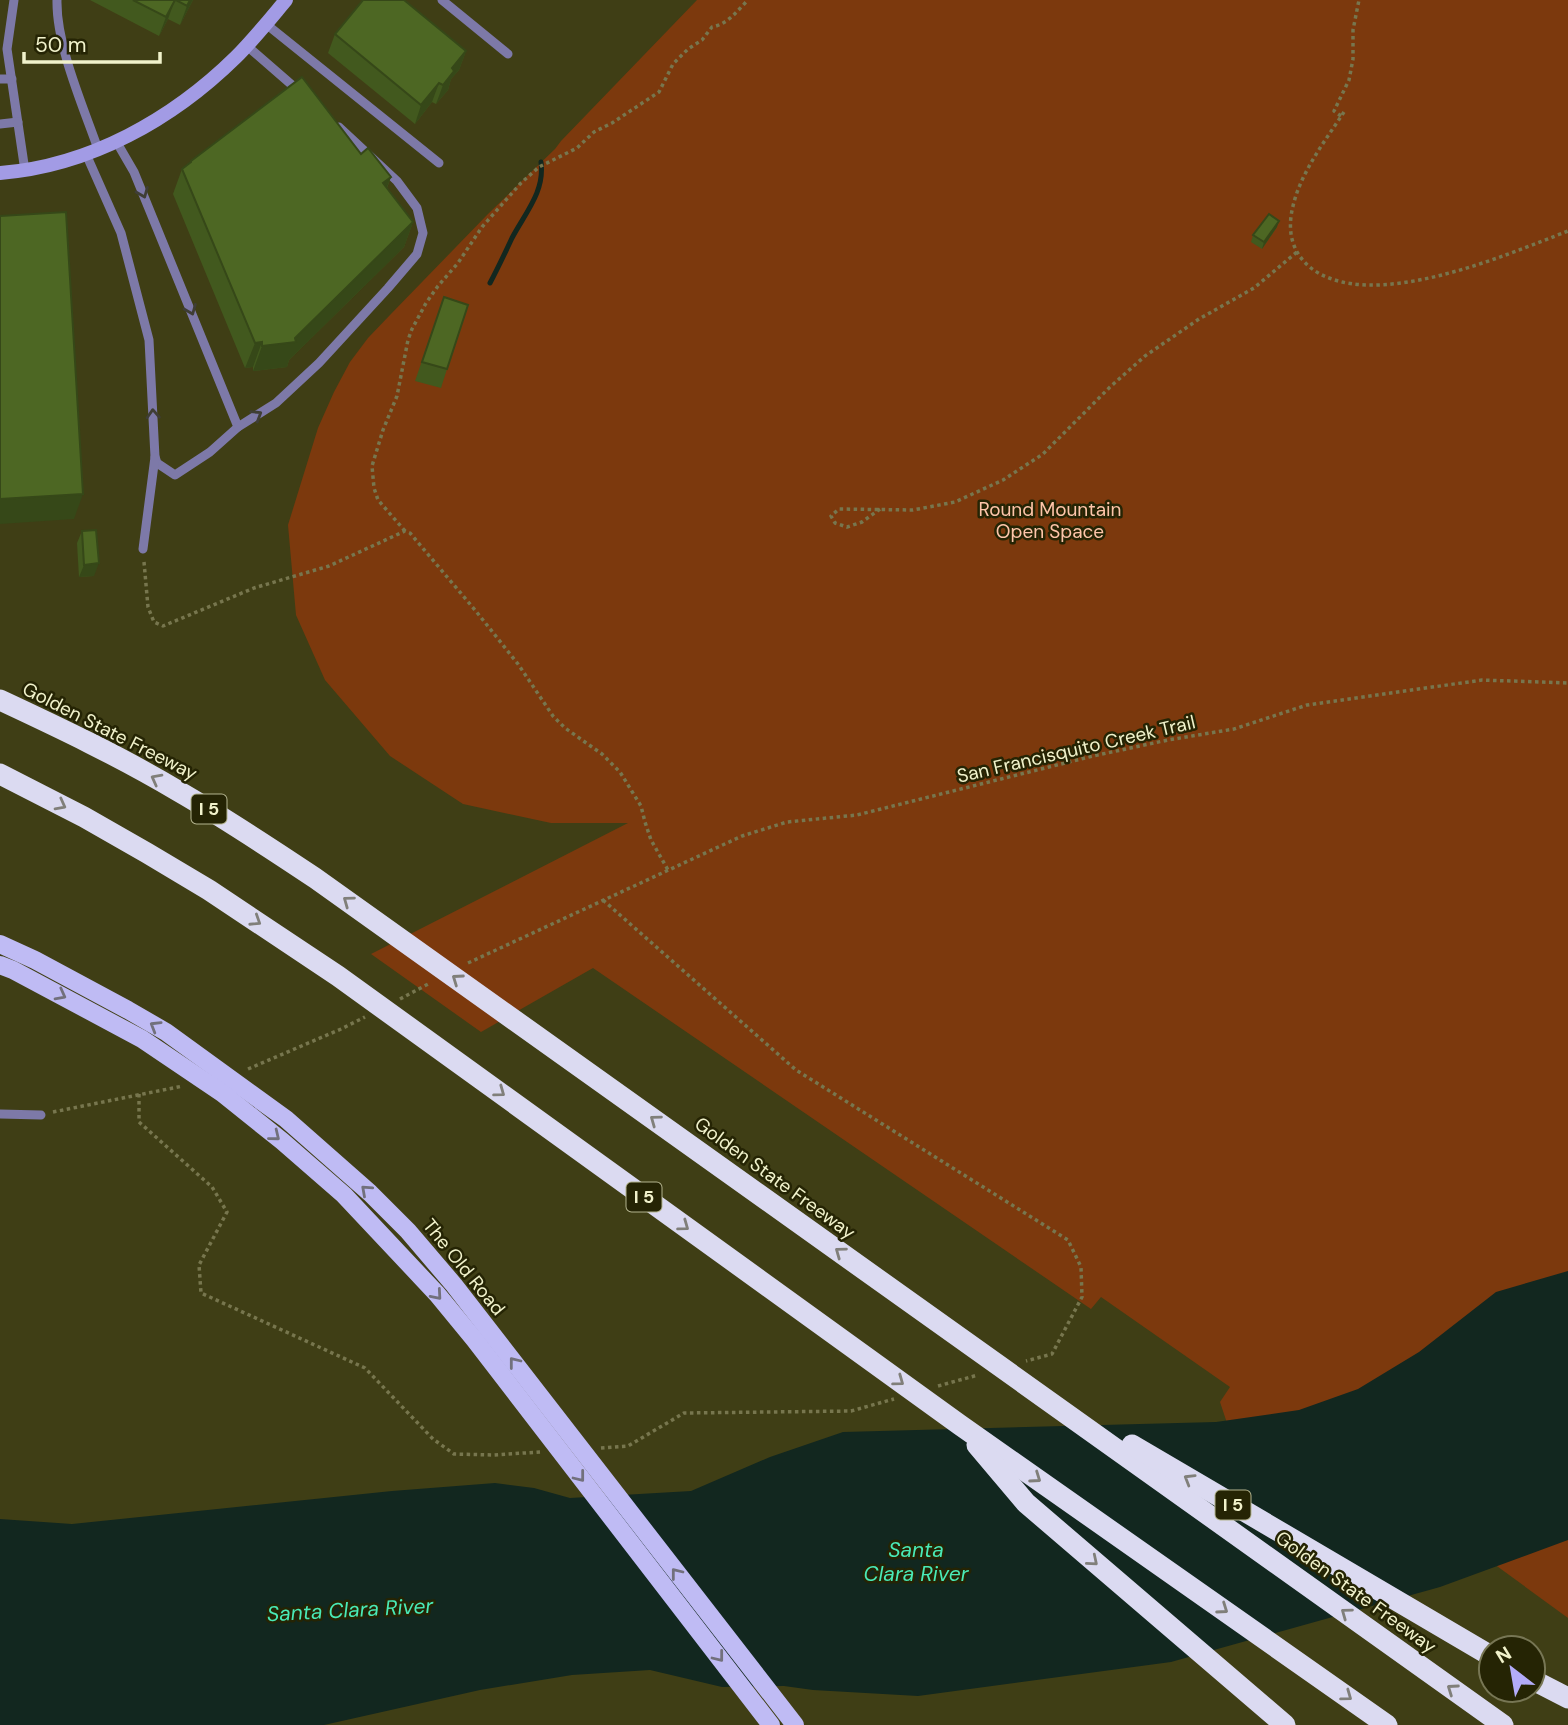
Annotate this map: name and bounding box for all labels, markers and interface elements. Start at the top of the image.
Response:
scale bar [24,21,161,65]
text: 50 m [35,31,86,59]
one-way arrow [134,186,148,198]
one-way arrow [182,303,196,315]
one-way arrow [145,408,160,419]
one-way arrow [249,411,262,424]
park label: Round Mountain Open Space [978,497,1122,544]
street label: Golden State Freeway [18,676,202,786]
street label: San Francisquito Creek Trail [954,709,1198,789]
one-way arrow [151,774,164,787]
road number: I 5 [192,794,227,824]
one-way arrow [54,797,66,810]
one-way arrow [343,897,356,909]
one-way arrow [249,912,262,925]
one-way arrow [452,975,465,987]
one-way arrow [54,987,66,1001]
one-way arrow [150,1021,162,1034]
one-way arrow [492,1084,505,1096]
street label: Golden State Freeway [690,1111,861,1245]
one-way arrow [650,1116,663,1128]
one-way arrow [268,1127,280,1140]
road number: I 5 [626,1182,662,1212]
one-way arrow [361,1186,374,1198]
street label: The Old Road [417,1213,511,1321]
one-way arrow [676,1217,689,1230]
one-way arrow [835,1248,848,1261]
one-way arrow [429,1287,441,1300]
one-way arrow [509,1358,522,1370]
one-way arrow [891,1373,904,1385]
one-way arrow [571,1470,584,1482]
one-way arrow [1028,1470,1041,1482]
one-way arrow [1184,1474,1197,1487]
road number: I 5 [1216,1490,1250,1520]
street label: Golden State Freeway [1271,1525,1442,1659]
water label: Santa Clara River [863,1536,970,1588]
one-way arrow [1085,1553,1098,1565]
one-way arrow [672,1568,685,1580]
water label: Santa Clara River [266,1592,435,1628]
one-way arrow [1215,1601,1228,1613]
one-way arrow [1341,1609,1354,1621]
north arrow [1477,1634,1547,1704]
text: N [1491,1641,1516,1669]
one-way arrow [711,1649,724,1662]
one-way arrow [1447,1685,1460,1697]
one-way arrow [1339,1688,1352,1700]

